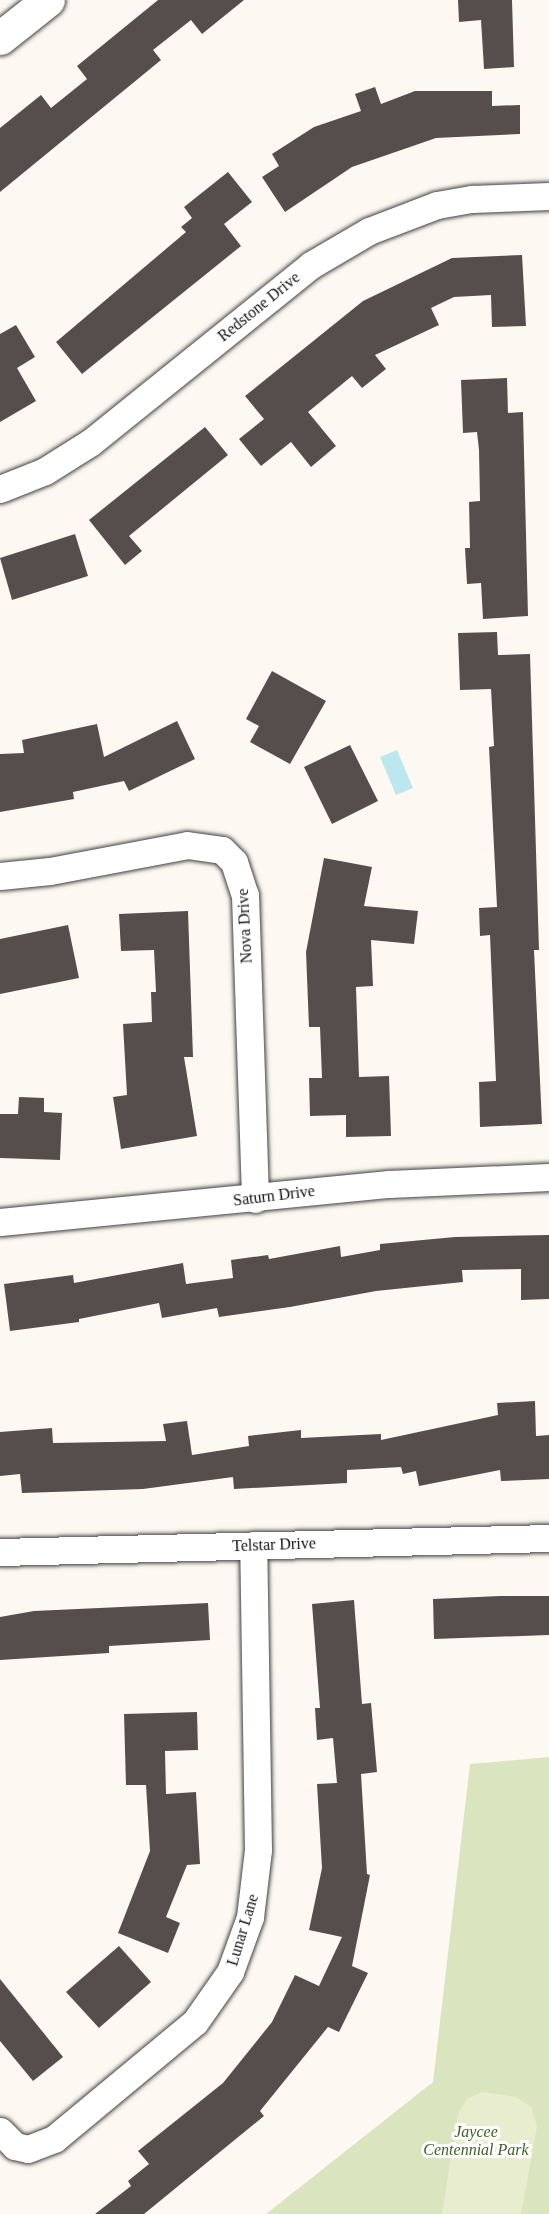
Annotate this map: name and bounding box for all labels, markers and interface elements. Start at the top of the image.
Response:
street label: Redstone Drive [214,268,304,346]
street label: Nova Drive [233,888,257,964]
street label: Saturn Drive [232,1181,316,1211]
street label: Telstar Drive [232,1534,316,1556]
street label: Lunar Lane [223,1892,263,1968]
park label: Jaycee Centennial Park [423,2122,529,2160]

